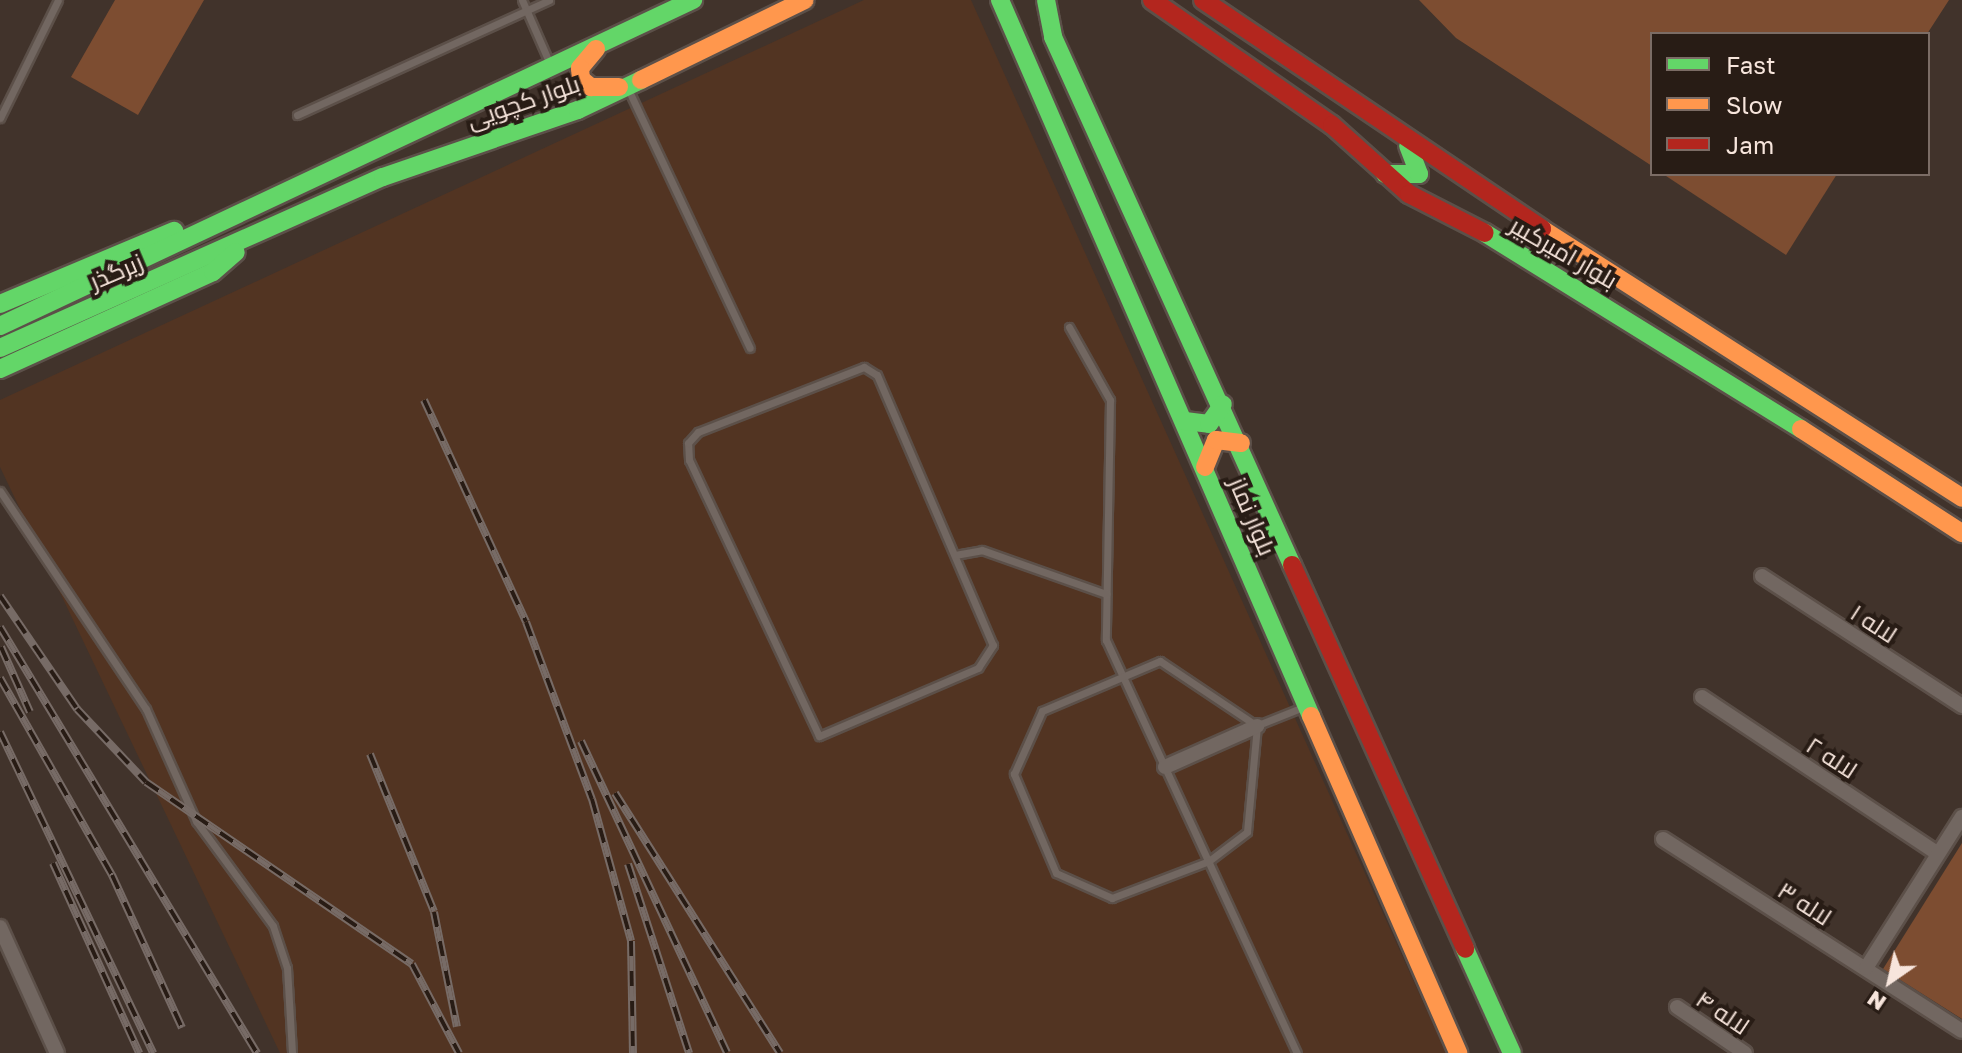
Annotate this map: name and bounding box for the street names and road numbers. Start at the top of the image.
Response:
street label: بلوار کچویی [463,68,583,134]
street label: بلوار امیرکبیر [1505,210,1623,294]
street label: زیرگذر [85,247,147,295]
street label: بلوار نماز [1224,472,1282,560]
street label: لاله ۱ [1845,597,1903,649]
street label: لاله ۲ [1801,730,1863,784]
street label: لاله ۳ [1773,875,1837,931]
street label: لاله ۴ [1691,984,1755,1040]

